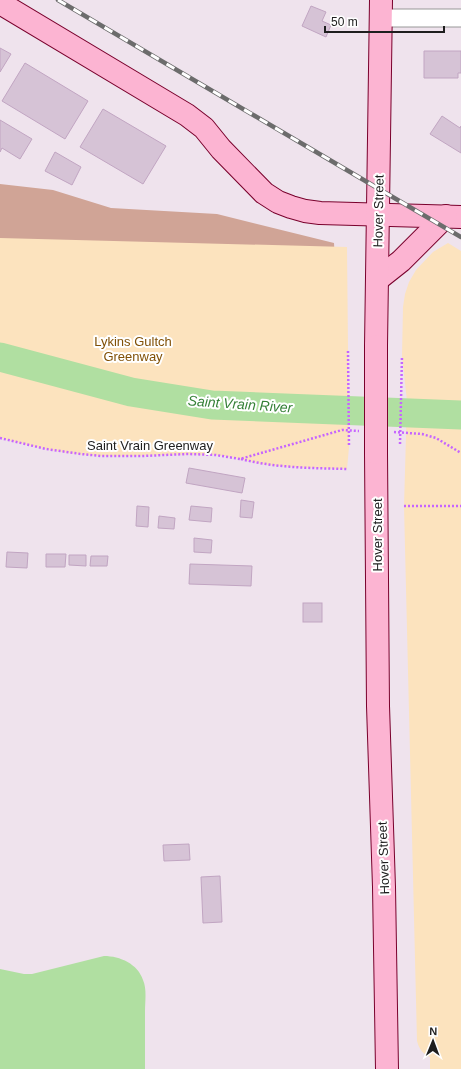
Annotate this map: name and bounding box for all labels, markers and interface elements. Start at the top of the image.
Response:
scale bar [325,8,444,34]
text: 50 m [331,15,358,29]
street label: Hover Street [370,174,387,248]
park label: Lykins Gultch Greenway [94,334,172,364]
water label: Saint Vrain River [187,392,294,416]
street label: Saint Vrain Greenway [87,438,213,453]
street label: Hover Street [370,498,385,571]
street label: Hover Street [375,821,392,895]
north arrow [413,1021,453,1061]
text: N [429,1025,437,1037]

